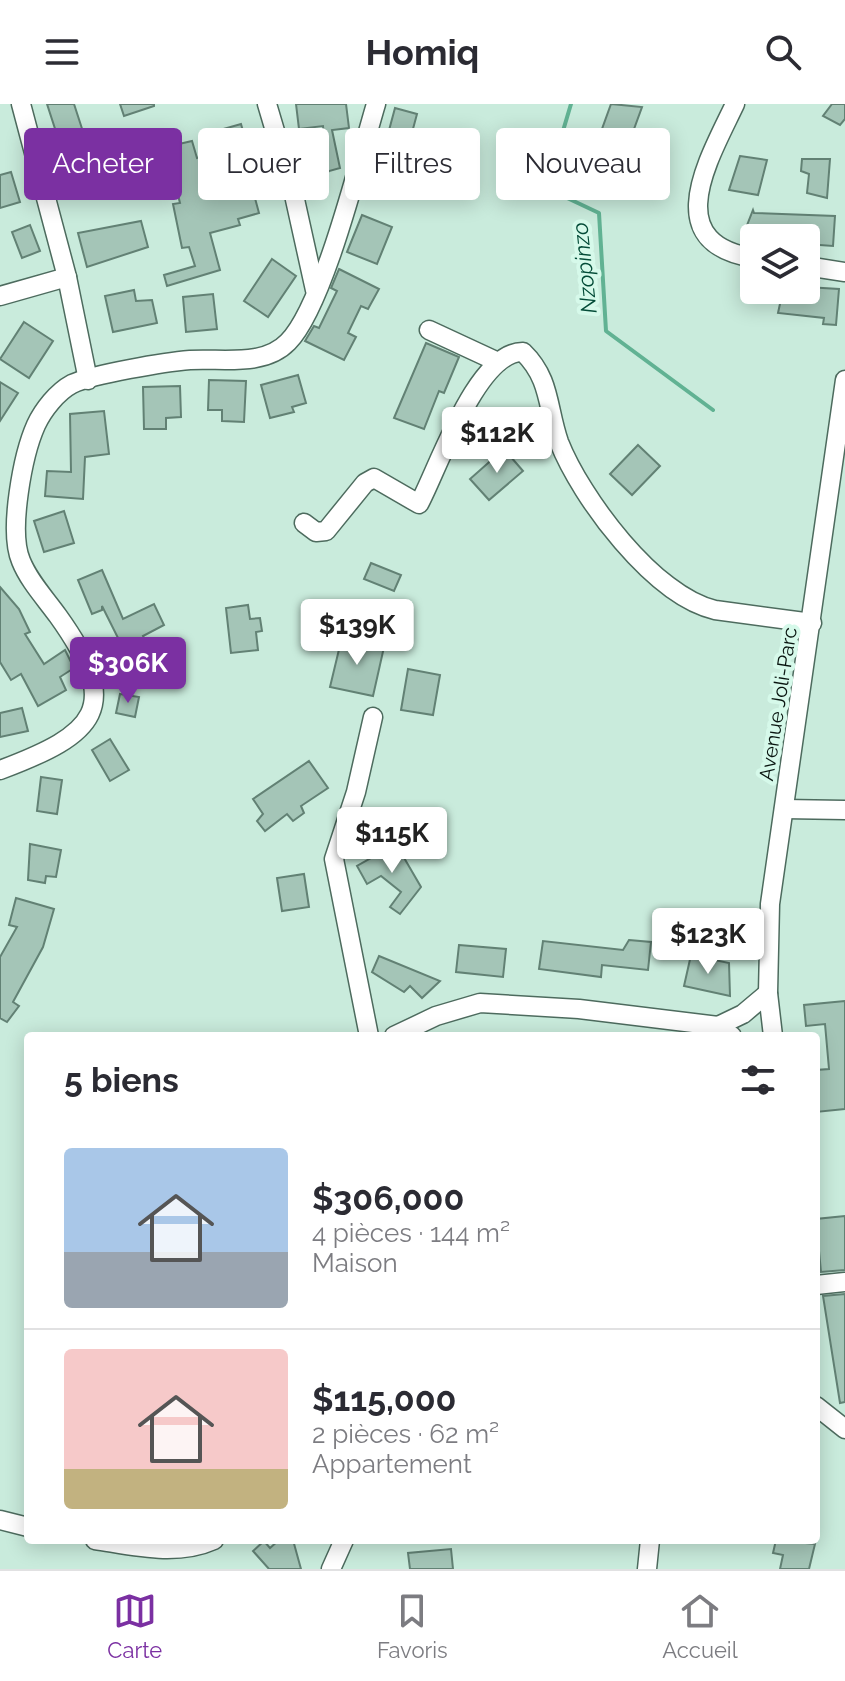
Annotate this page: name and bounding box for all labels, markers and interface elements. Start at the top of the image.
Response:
icon: menu [40,30,84,74]
icon: search [761,30,805,74]
text: Homiq [366,31,479,73]
chip: Acheter [24,128,182,200]
chip: Louer [198,128,329,200]
chip: Filtres [345,128,480,200]
chip: Nouveau [496,128,670,200]
water label: Nzopinzo [566,221,602,315]
map controls [740,224,820,304]
button: layers [740,224,820,304]
pin: $112K [441,407,553,475]
text: $112K [460,418,534,448]
pin: $139K [301,599,413,667]
text: $139K [319,610,395,640]
street label: Avenue Joli-Parc [754,625,802,783]
pin: $306K [72,637,184,705]
text: $306K [88,648,168,678]
pin: $115K [336,807,448,875]
text: $115K [355,818,429,848]
pin: $123K [652,908,764,976]
text: $123K [670,919,746,949]
icon: filters [736,1058,780,1102]
text: 5 biens [64,1060,179,1100]
text: $306,000 [312,1178,464,1218]
icon: home [128,1180,224,1276]
text: 4 pièces · 144 m² [312,1218,510,1248]
text: Maison [312,1248,398,1278]
text: $115,000 [312,1379,457,1419]
icon: home [128,1381,224,1477]
text: 2 pièces · 62 m² [312,1419,499,1449]
text: Appartement [312,1449,472,1479]
tab: Carte [107,1589,162,1663]
tab: Favoris [377,1589,448,1663]
tab: Accueil [662,1589,738,1663]

